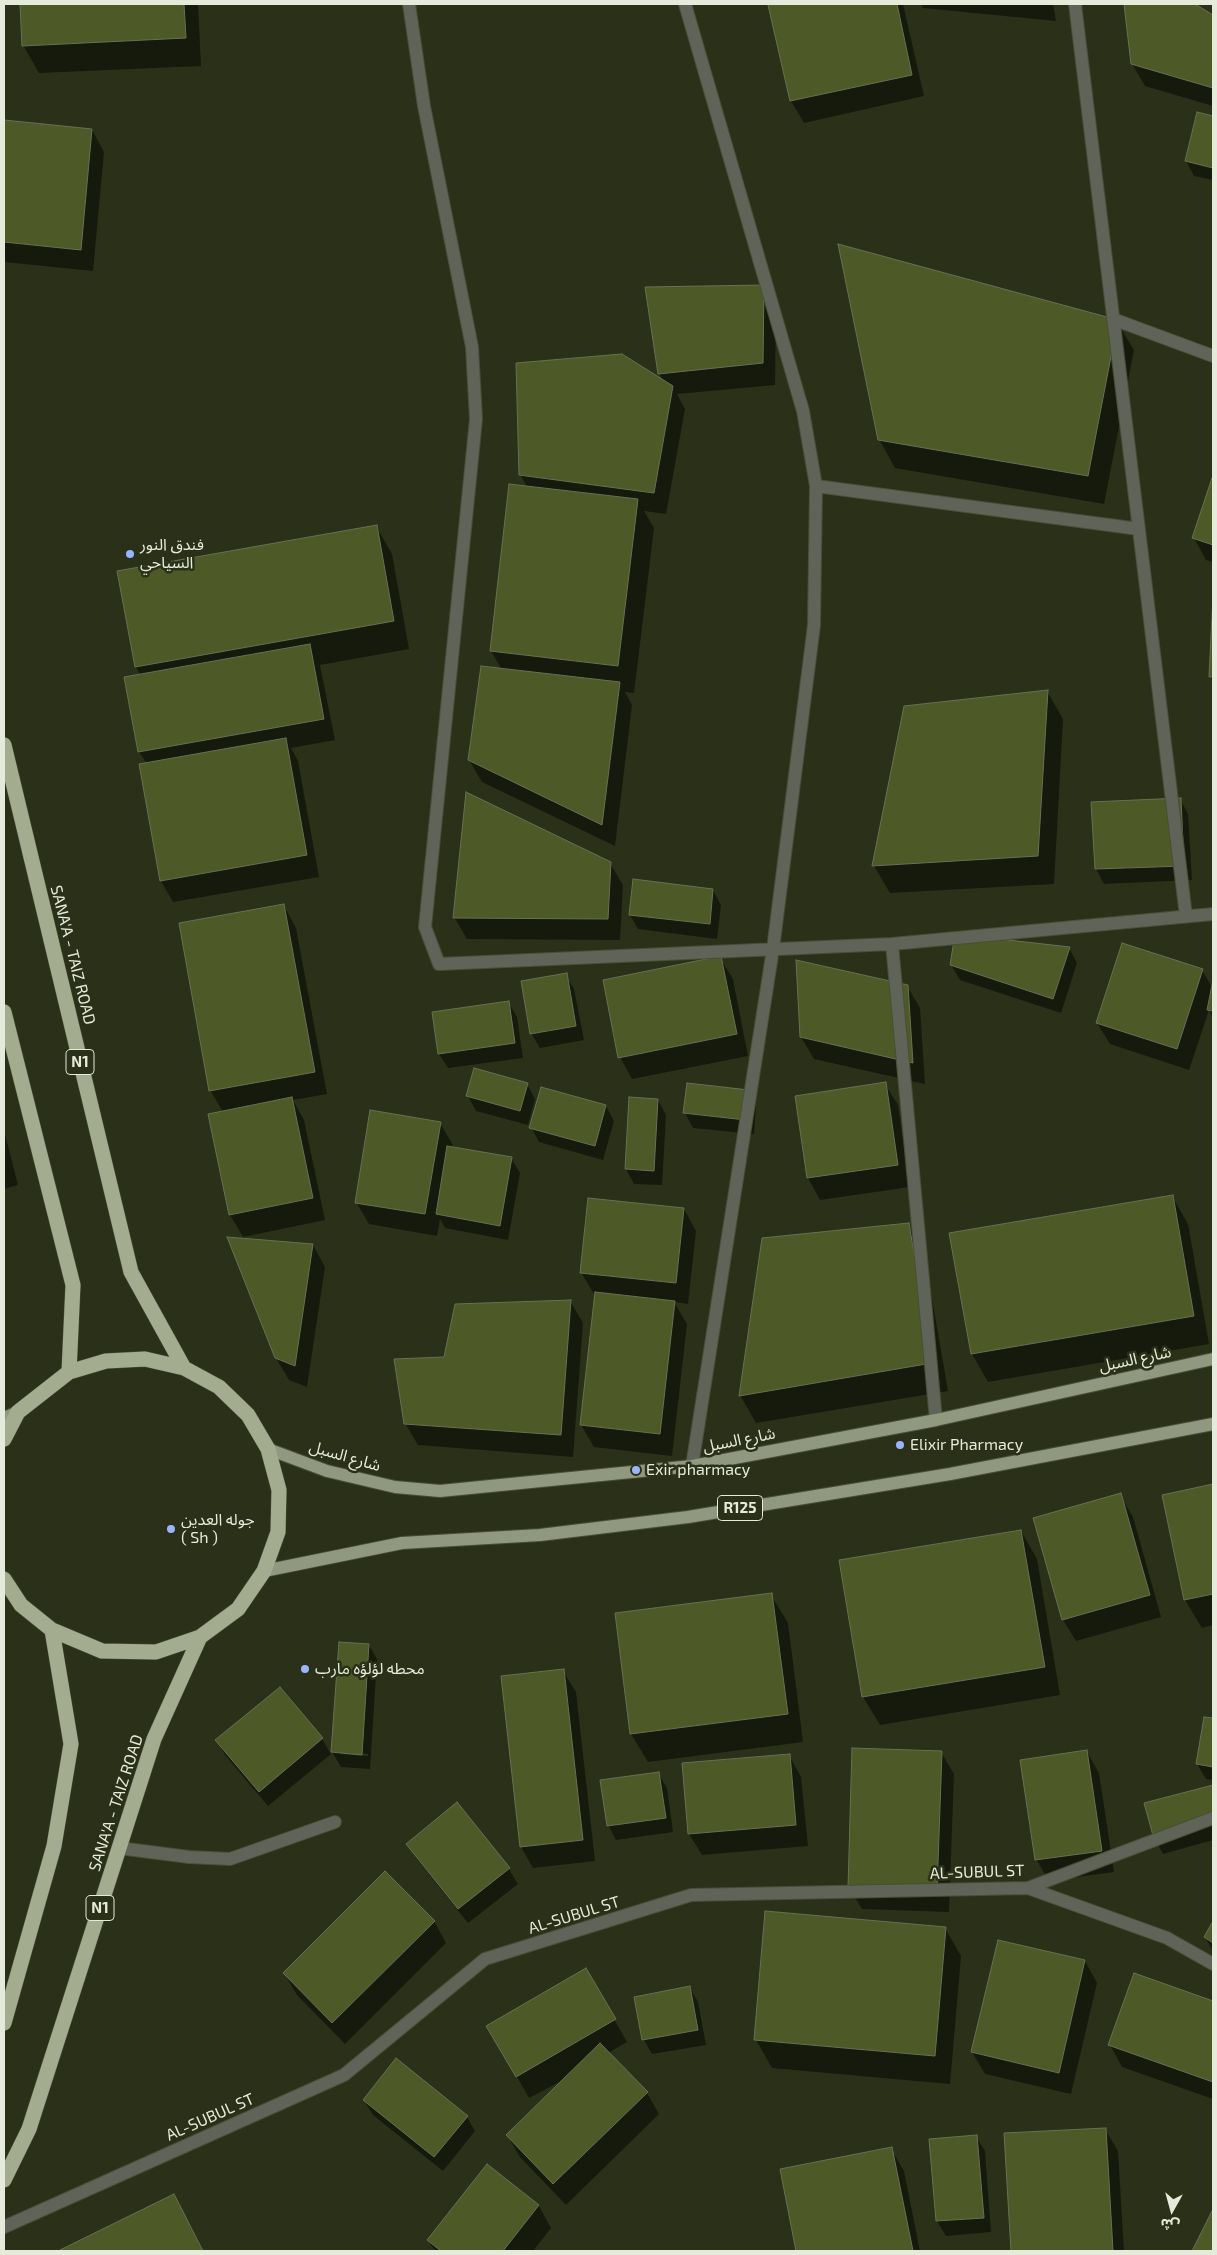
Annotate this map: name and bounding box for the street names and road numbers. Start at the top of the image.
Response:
street label: SANA'A - TAIZ ROAD [46,883,100,1027]
road number: N1 [66,1050,94,1074]
street label: شارع السبل [1097,1342,1173,1376]
street label: شارع السبل [701,1424,777,1456]
street label: شارع السبل [307,1437,383,1475]
road number: R125 [718,1496,762,1520]
street label: SANA'A - TAIZ ROAD [85,1732,147,1874]
street label: AL-SUBUL ST [929,1861,1025,1883]
street label: AL-SUBUL ST [526,1892,622,1938]
road number: N1 [86,1896,114,1920]
street label: AL-SUBUL ST [163,2089,257,2145]

